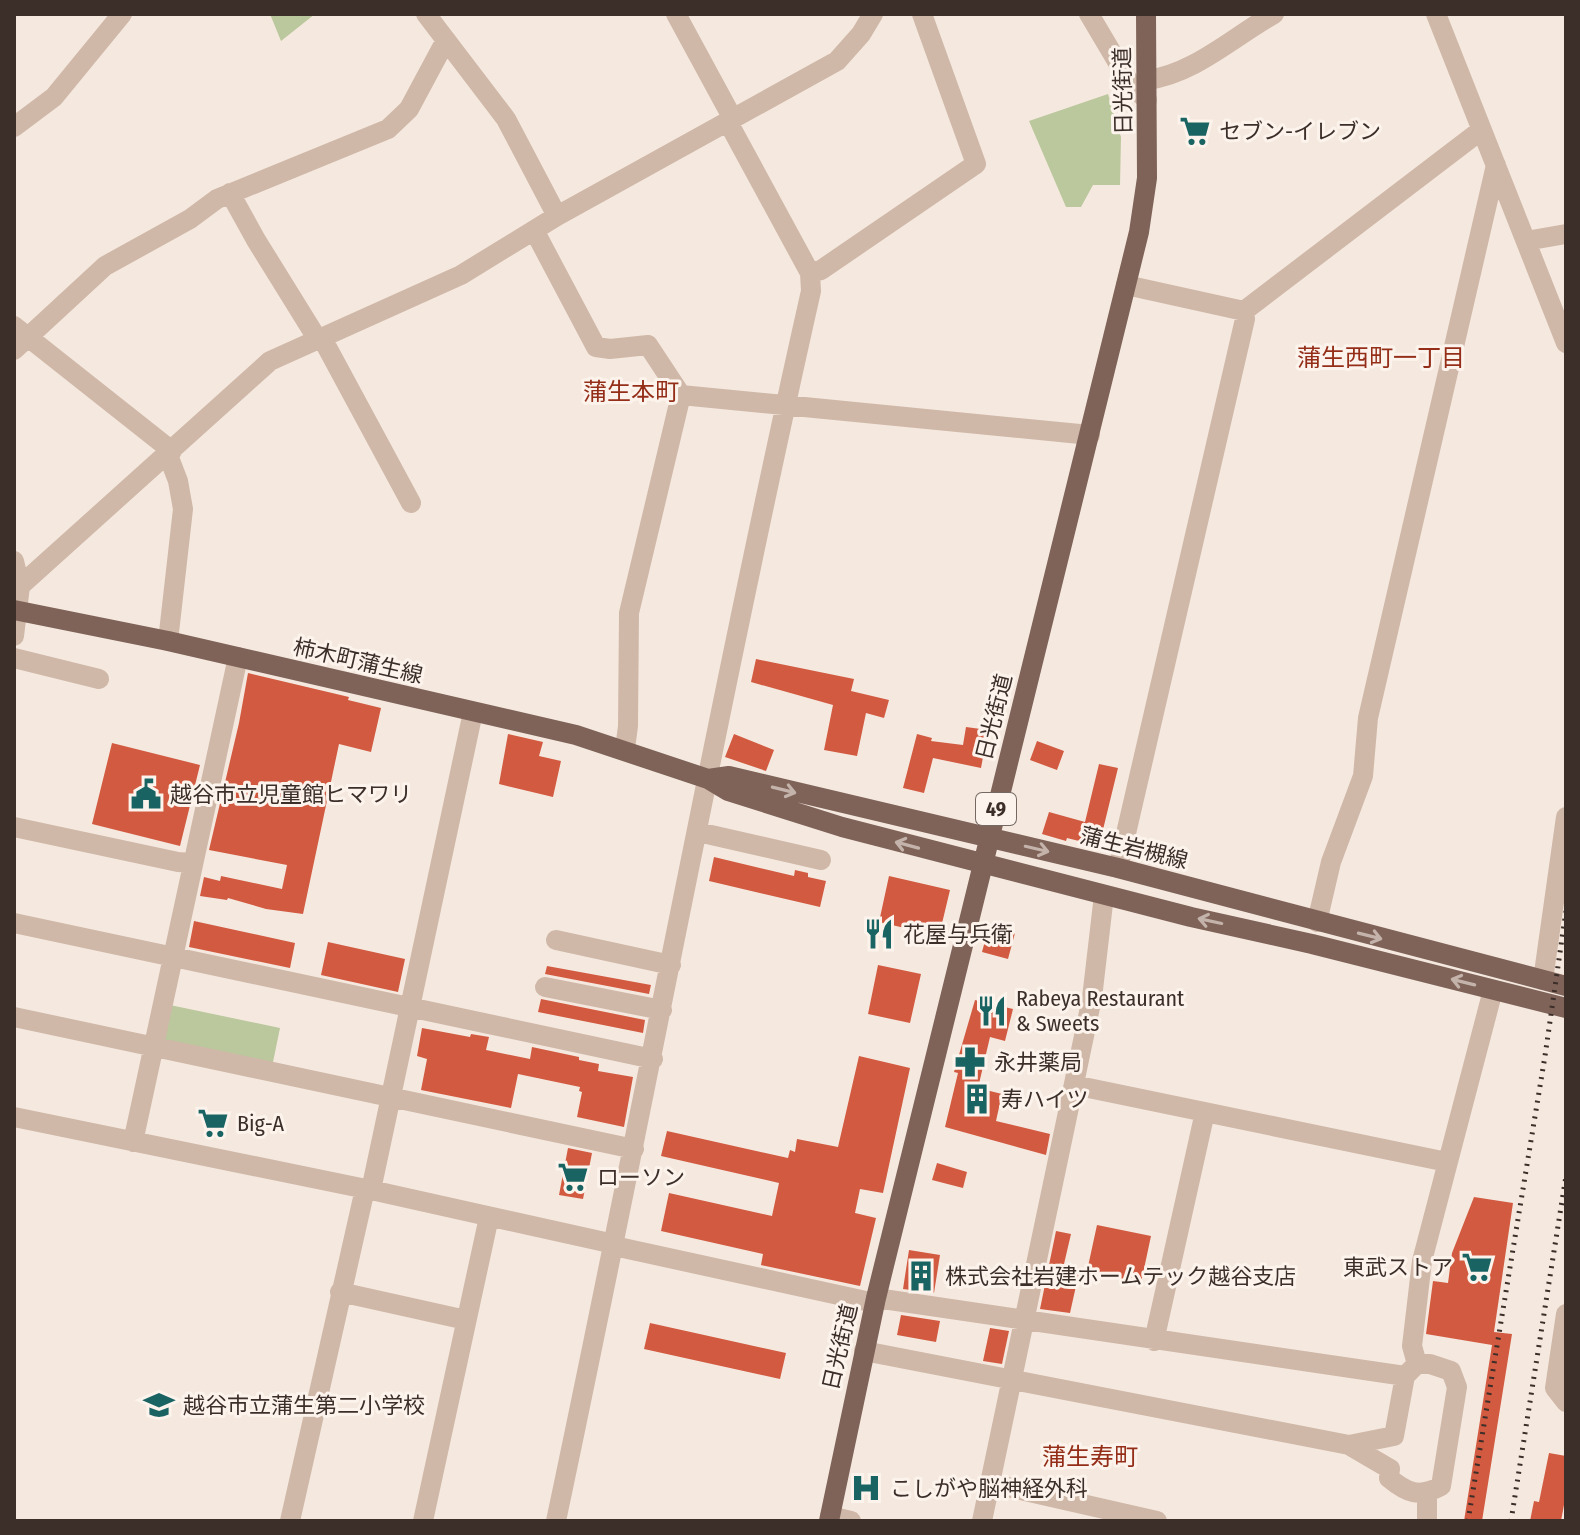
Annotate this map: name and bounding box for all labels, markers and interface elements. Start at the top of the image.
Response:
street label: 日光街道 [1109,47,1137,135]
supermarket icon: セブン-イレブン [1178,114,1212,148]
place label: セブン-イレブン [1219,118,1381,145]
district label: 蒲生西町一丁目 [1297,344,1465,372]
district label: 蒲生本町 [583,378,679,406]
street label: 柿木町蒲生線 [291,633,425,689]
street label: 日光街道 [970,671,1018,763]
public building icon: 越谷市立児童館ヒマワリ [129,777,163,811]
place label: 越谷市立児童館ヒマワリ [170,781,412,808]
one-way arrow [771,783,796,798]
road number: 49 [976,793,1016,825]
street label: 蒲生岩槻線 [1077,822,1191,874]
one-way arrow [894,836,920,851]
one-way arrow [1024,842,1050,857]
one-way arrow [1198,913,1224,928]
restaurant icon: 花屋与兵衛 [862,917,896,951]
place label: 花屋与兵衛 [903,921,1013,948]
one-way arrow [1357,929,1383,944]
one-way arrow [1451,974,1476,989]
place label: Rabeya Restaurant & Sweets [1016,985,1185,1037]
restaurant icon: Rabeya Restaurant & Sweets [975,994,1009,1028]
pharmacy icon: 永井薬局 [953,1045,987,1079]
place label: 永井薬局 [994,1049,1082,1076]
building icon: 寿ハイツ [960,1082,994,1116]
place label: 寿ハイツ [1001,1086,1089,1113]
supermarket icon: Big-A [196,1106,230,1140]
place label: Big-A [237,1110,285,1137]
supermarket icon: ローソン [556,1160,590,1194]
place label: ローソン [597,1164,685,1191]
supermarket icon: 東武ストア [1460,1250,1494,1284]
place label: 東武ストア [1343,1254,1453,1281]
building icon: 株式会社岩建ホームテック越谷支店 [904,1259,938,1293]
place label: 株式会社岩建ホームテック越谷支店 [945,1263,1296,1290]
street label: 日光街道 [817,1301,863,1393]
school or university icon: 越谷市立蒲生第二小学校 [142,1388,176,1422]
place label: 越谷市立蒲生第二小学校 [183,1392,425,1419]
district label: 蒲生寿町 [1042,1443,1138,1471]
hospital icon: こしがや脳神経外科 [849,1471,883,1505]
place label: こしがや脳神経外科 [890,1475,1088,1502]

